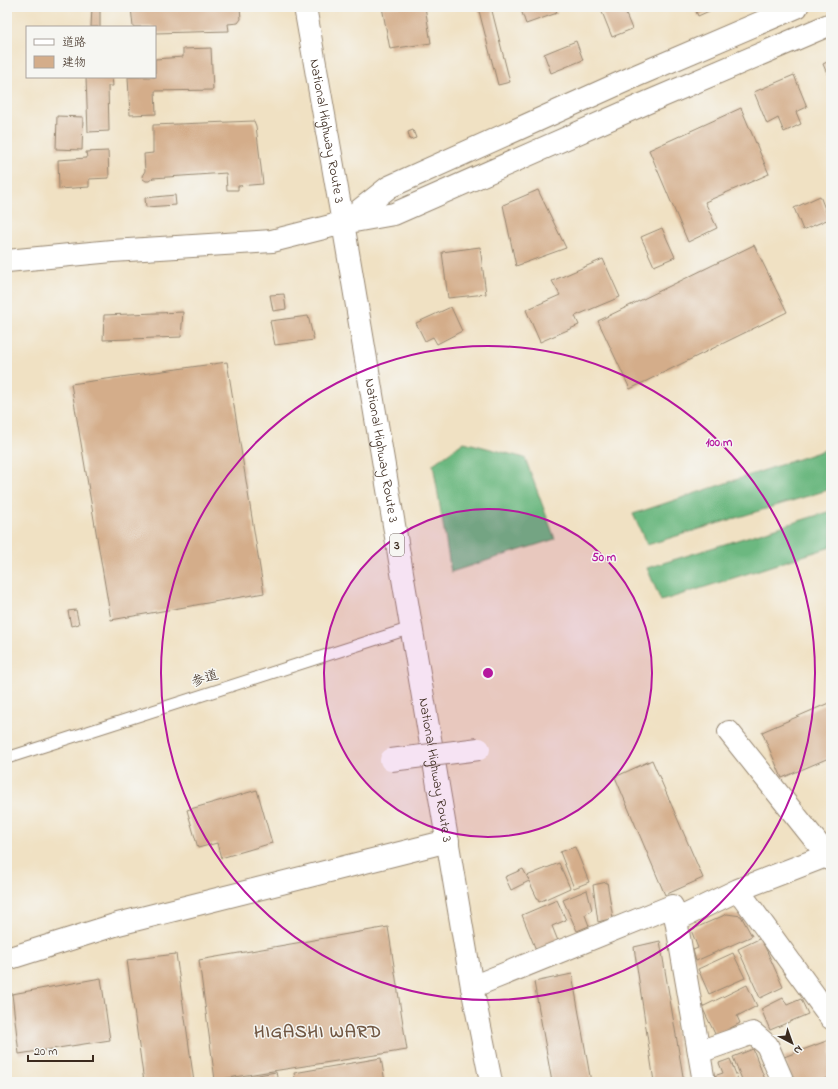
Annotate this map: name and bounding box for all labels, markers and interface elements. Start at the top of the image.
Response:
legend [26,26,156,78]
text: 道路 [62,34,86,52]
text: 建物 [62,54,86,72]
street label: National Highway Route 3 [304,57,350,205]
street label: National Highway Route 3 [359,377,404,525]
text: 100 m [706,434,733,452]
road number: 3 [390,534,404,556]
text: 50 m [592,549,617,567]
street label: 参道 [188,665,222,693]
centre of rings [481,666,495,680]
street label: National Highway Route 3 [413,696,458,844]
district label: HIGASHI WARD [254,1020,382,1046]
north arrow [772,1023,812,1063]
scale bar [28,1037,93,1063]
text: N [790,1041,806,1058]
text: 20 m [34,1043,57,1061]

